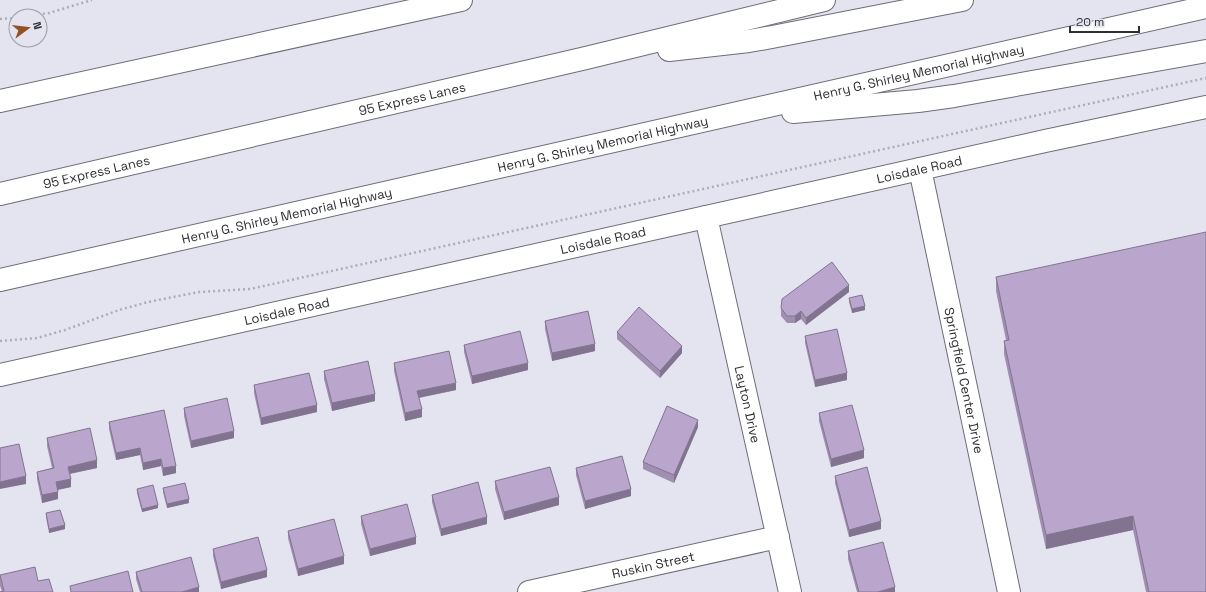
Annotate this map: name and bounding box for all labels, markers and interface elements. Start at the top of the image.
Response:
north arrow [8,8,48,48]
scale bar [1070,8,1139,34]
text: 20 m [1076,14,1104,30]
text: N [30,20,45,31]
street label: Henry G. Shirley Memorial Highway [812,40,1026,105]
street label: 95 Express Lanes [357,78,467,119]
street label: Henry G. Shirley Memorial Highway [496,112,710,176]
street label: 95 Express Lanes [41,151,152,193]
street label: Loisdale Road [875,152,964,187]
street label: Henry G. Shirley Memorial Highway [180,184,394,248]
street label: Loisdale Road [559,223,648,258]
street label: Loisdale Road [243,293,331,329]
street label: Springfield Center Drive [940,306,988,455]
street label: Layton Drive [731,364,764,445]
street label: Ruskin Street [610,548,696,582]

